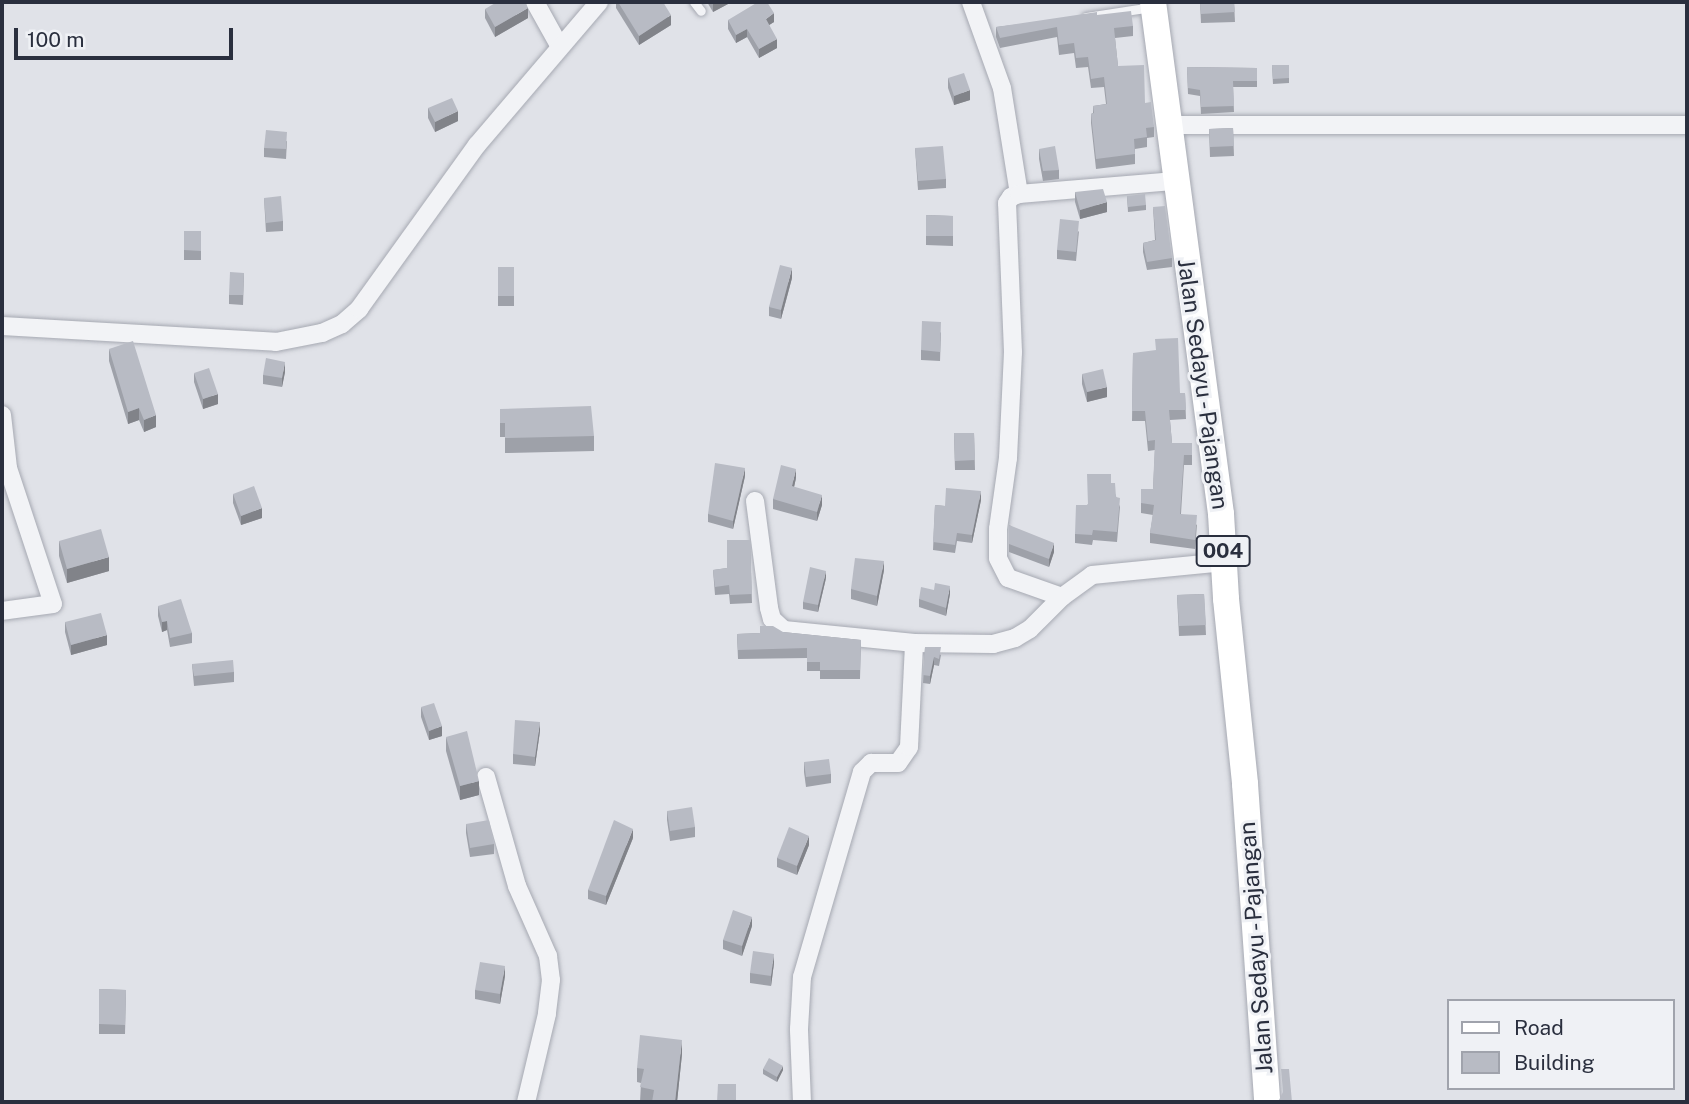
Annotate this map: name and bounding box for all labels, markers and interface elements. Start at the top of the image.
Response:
scale bar [18,14,236,58]
text: 100 m [27,27,84,52]
street label: Jalan Sedayu - Pajangan [1171,254,1235,514]
road number: 004 [1195,534,1251,568]
street label: Jalan Sedayu - Pajangan [1233,818,1279,1078]
legend [1448,999,1675,1090]
text: Road [1514,1015,1564,1040]
text: Building [1514,1050,1595,1075]

